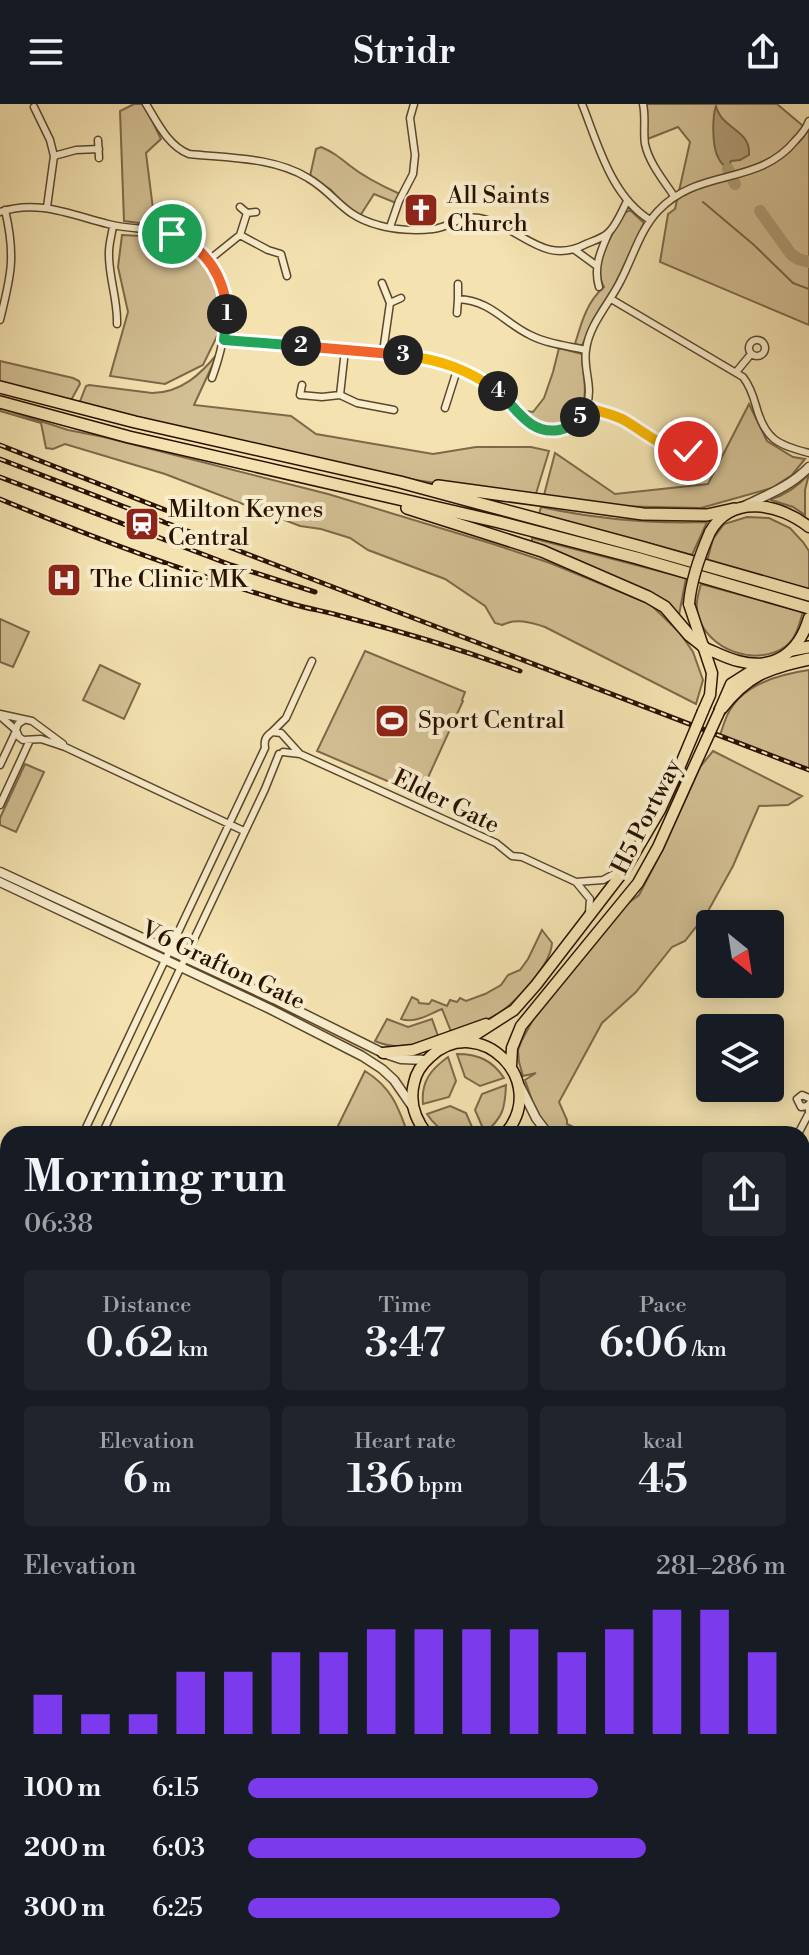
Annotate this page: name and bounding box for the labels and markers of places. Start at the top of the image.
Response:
place label: All Saints Church [446,181,550,239]
church icon: All Saints Church [402,191,440,229]
pin [138,200,206,268]
pin: 1 [207,294,247,334]
pin: 2 [281,326,321,366]
pin: 3 [383,335,423,375]
pin: 4 [478,371,518,411]
pin: 5 [560,397,600,437]
pin [654,417,722,485]
place label: Milton Keynes Central [168,495,323,553]
station icon: Milton Keynes Central [123,505,161,543]
hospital icon: The Clinic MK [45,561,83,599]
place label: The Clinic MK [90,565,249,595]
sports icon: Sport Central [373,702,411,740]
place label: Sport Central [418,706,565,736]

